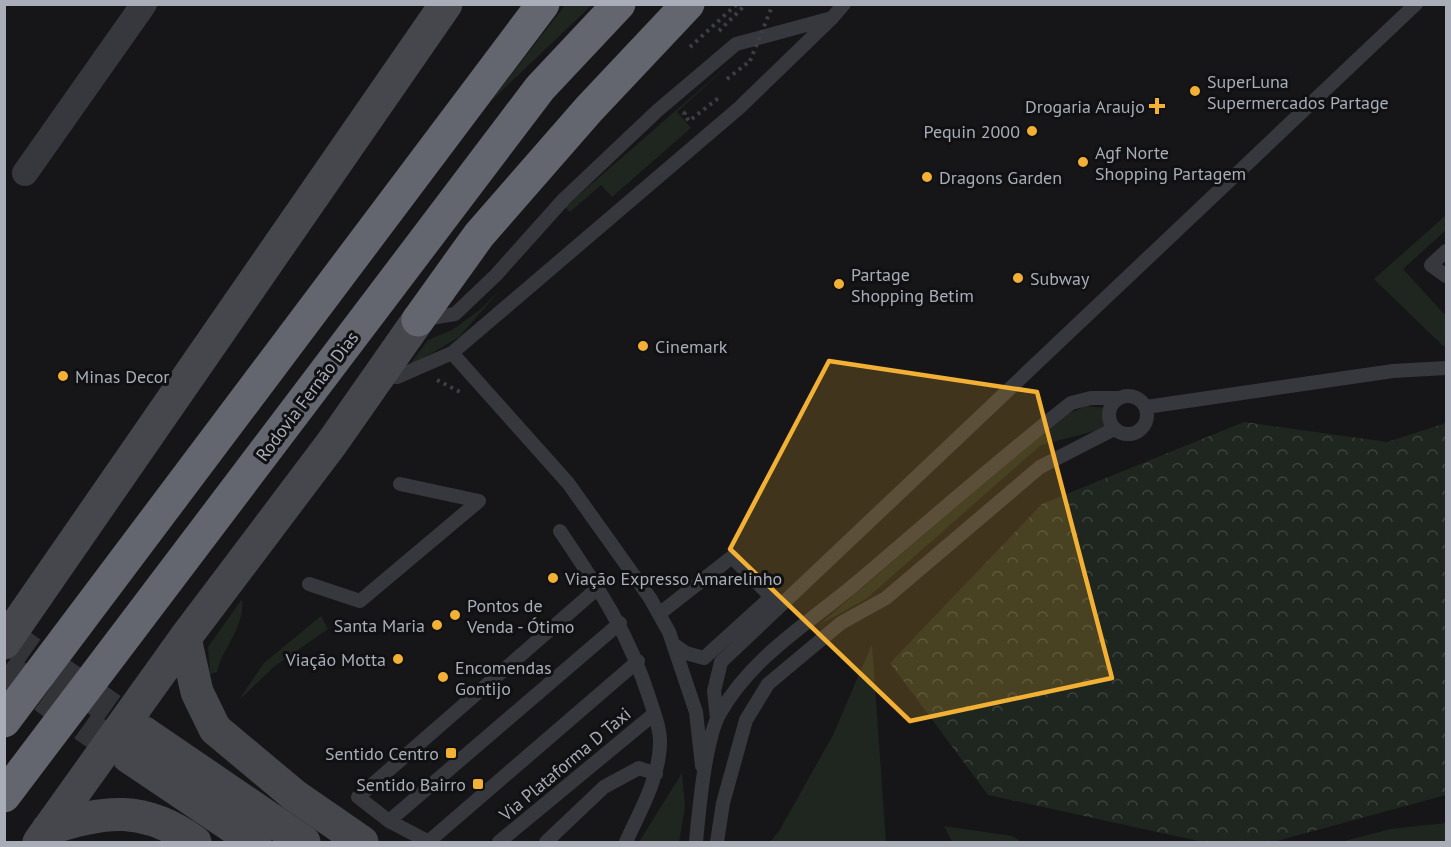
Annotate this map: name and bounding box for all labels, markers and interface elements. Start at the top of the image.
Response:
place label: SuperLuna Supermercados Partage [1207,70,1389,114]
marker: SuperLuna Supermercados Partage [1188,84,1202,98]
place label: Drogaria Araujo [1025,95,1145,118]
marker: Drogaria Araujo [1150,99,1164,113]
place label: Pequin 2000 [924,120,1020,143]
marker: Pequin 2000 [1025,124,1039,138]
place label: Agf Norte Shopping Partagem [1095,141,1246,185]
marker: Agf Norte Shopping Partagem [1076,155,1090,169]
place label: Dragons Garden [939,166,1062,189]
marker: Dragons Garden [920,170,934,184]
place label: Partage Shopping Betim [851,263,974,307]
place label: Subway [1030,267,1090,290]
marker: Subway [1011,271,1025,285]
marker: Partage Shopping Betim [832,277,846,291]
street label: Rodovia Fernão Dias [251,326,363,466]
place label: Cinemark [655,335,728,358]
marker: Cinemark [636,339,650,353]
place label: Minas Decor [75,365,169,388]
marker: Minas Decor [56,369,70,383]
place label: Viação Expresso Amarelinho [564,567,782,590]
marker: Viação Expresso Amarelinho [546,571,560,585]
place label: Pontos de Venda - Ótimo [466,594,575,638]
marker: Pontos de Venda - Ótimo [448,608,462,622]
place label: Santa Maria [334,614,425,637]
marker: Santa Maria [430,618,444,632]
place label: Viação Motta [285,648,386,671]
marker: Viação Motta [391,652,405,666]
place label: Encomendas Gontijo [455,656,552,700]
marker: Encomendas Gontijo [436,670,450,684]
street label: Via Plataforma D Taxi [494,702,636,826]
place label: Sentido Centro [325,742,439,765]
marker: Sentido Centro [444,746,458,760]
place label: Sentido Bairro [356,773,466,796]
marker: Sentido Bairro [471,777,485,791]

